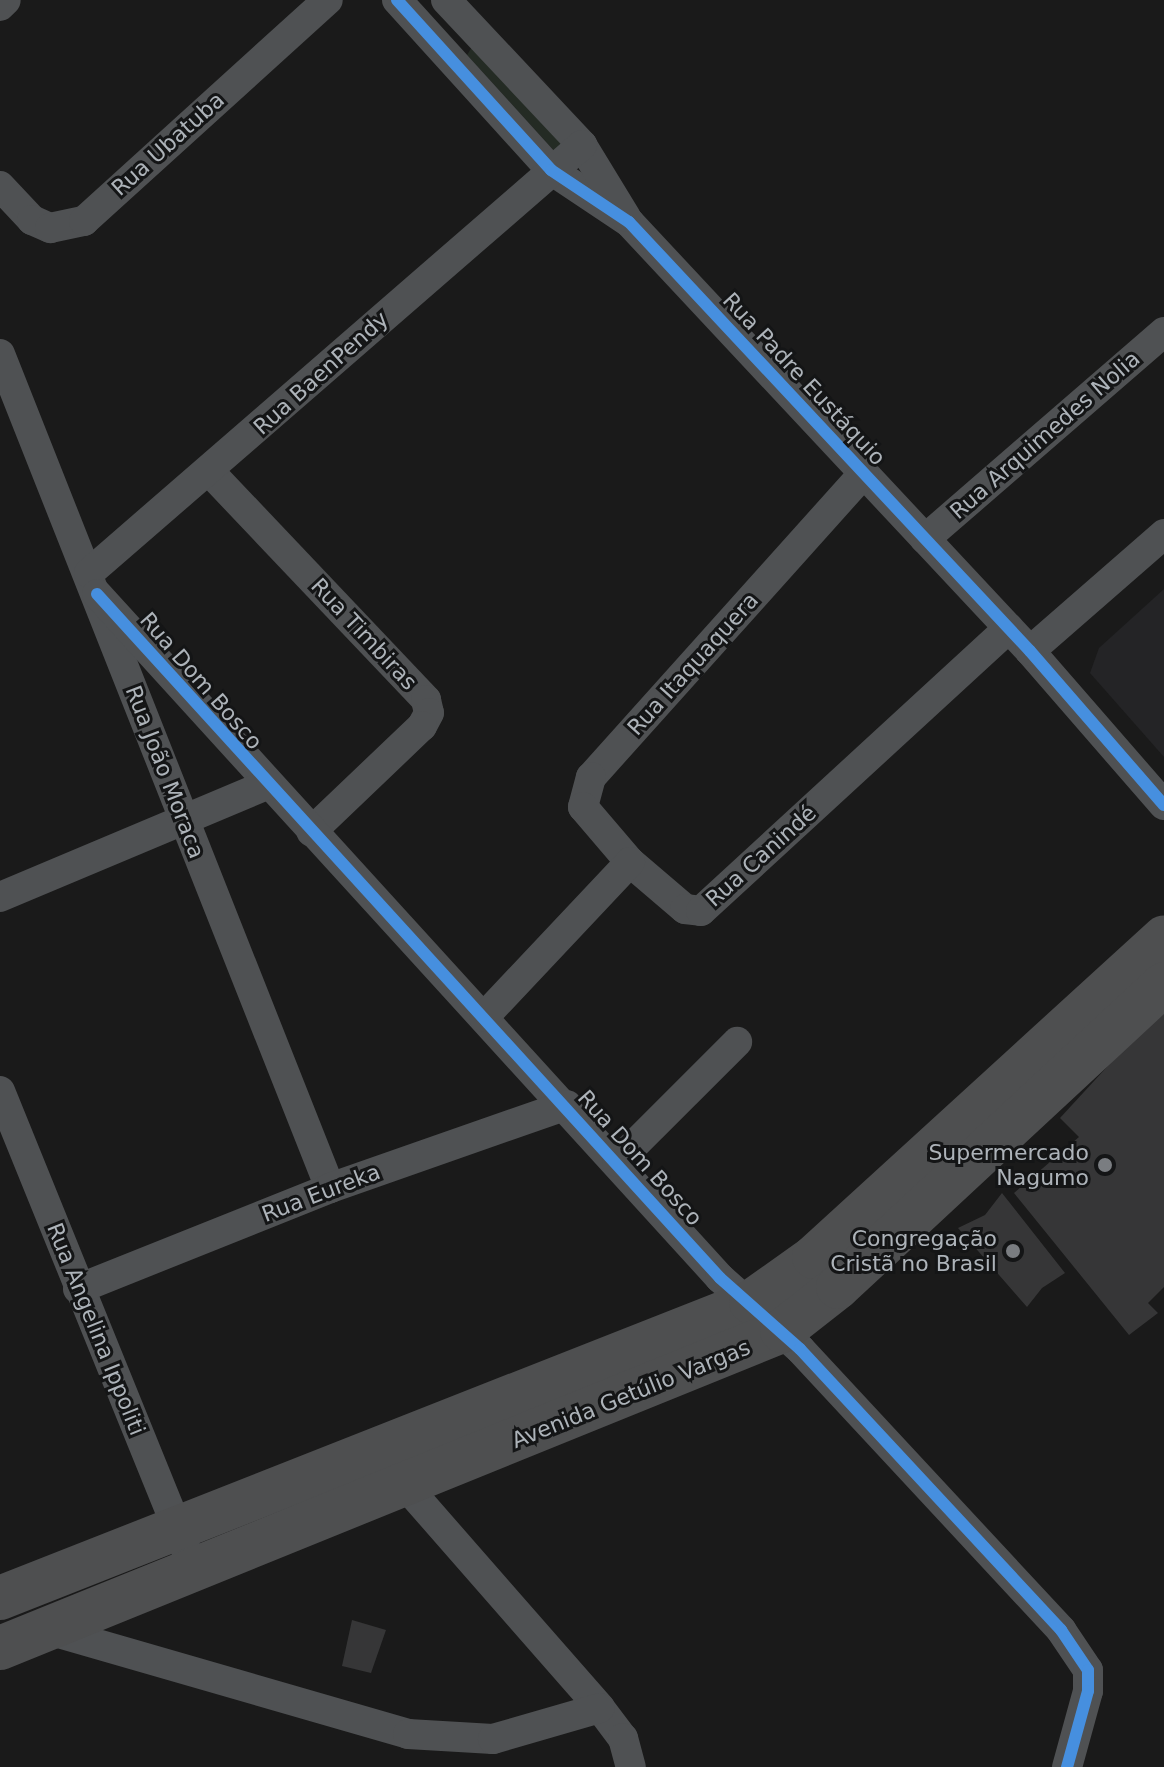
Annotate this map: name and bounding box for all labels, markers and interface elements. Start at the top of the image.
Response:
street label: Rua Ubatuba [106,87,230,201]
street label: Rua Padre Eustáquio [717,287,891,471]
street label: Rua BaenPendy [248,306,394,440]
street label: Rua Arquimedes Nolia [945,345,1145,525]
street label: Rua Timbiras [306,573,422,695]
street label: Rua Itaquaquera [622,587,764,741]
street label: Rua Dom Bosco [134,607,268,755]
street label: Rua João Moraca [120,682,210,862]
street label: Rua Canindé [700,800,822,912]
street label: Rua Dom Bosco [572,1085,708,1231]
place label: Supermercado Nagumo [928,1139,1089,1190]
marker: Supermercado Nagumo [1096,1156,1114,1174]
street label: Rua Eureka [258,1158,384,1228]
street label: Rua Angelina Ippoliti [41,1219,151,1439]
place label: Congregação Cristã no Brasil [830,1225,997,1276]
marker: Congregação Cristã no Brasil [1004,1242,1022,1260]
street label: Avenida Getúlio Vargas [508,1334,754,1454]

